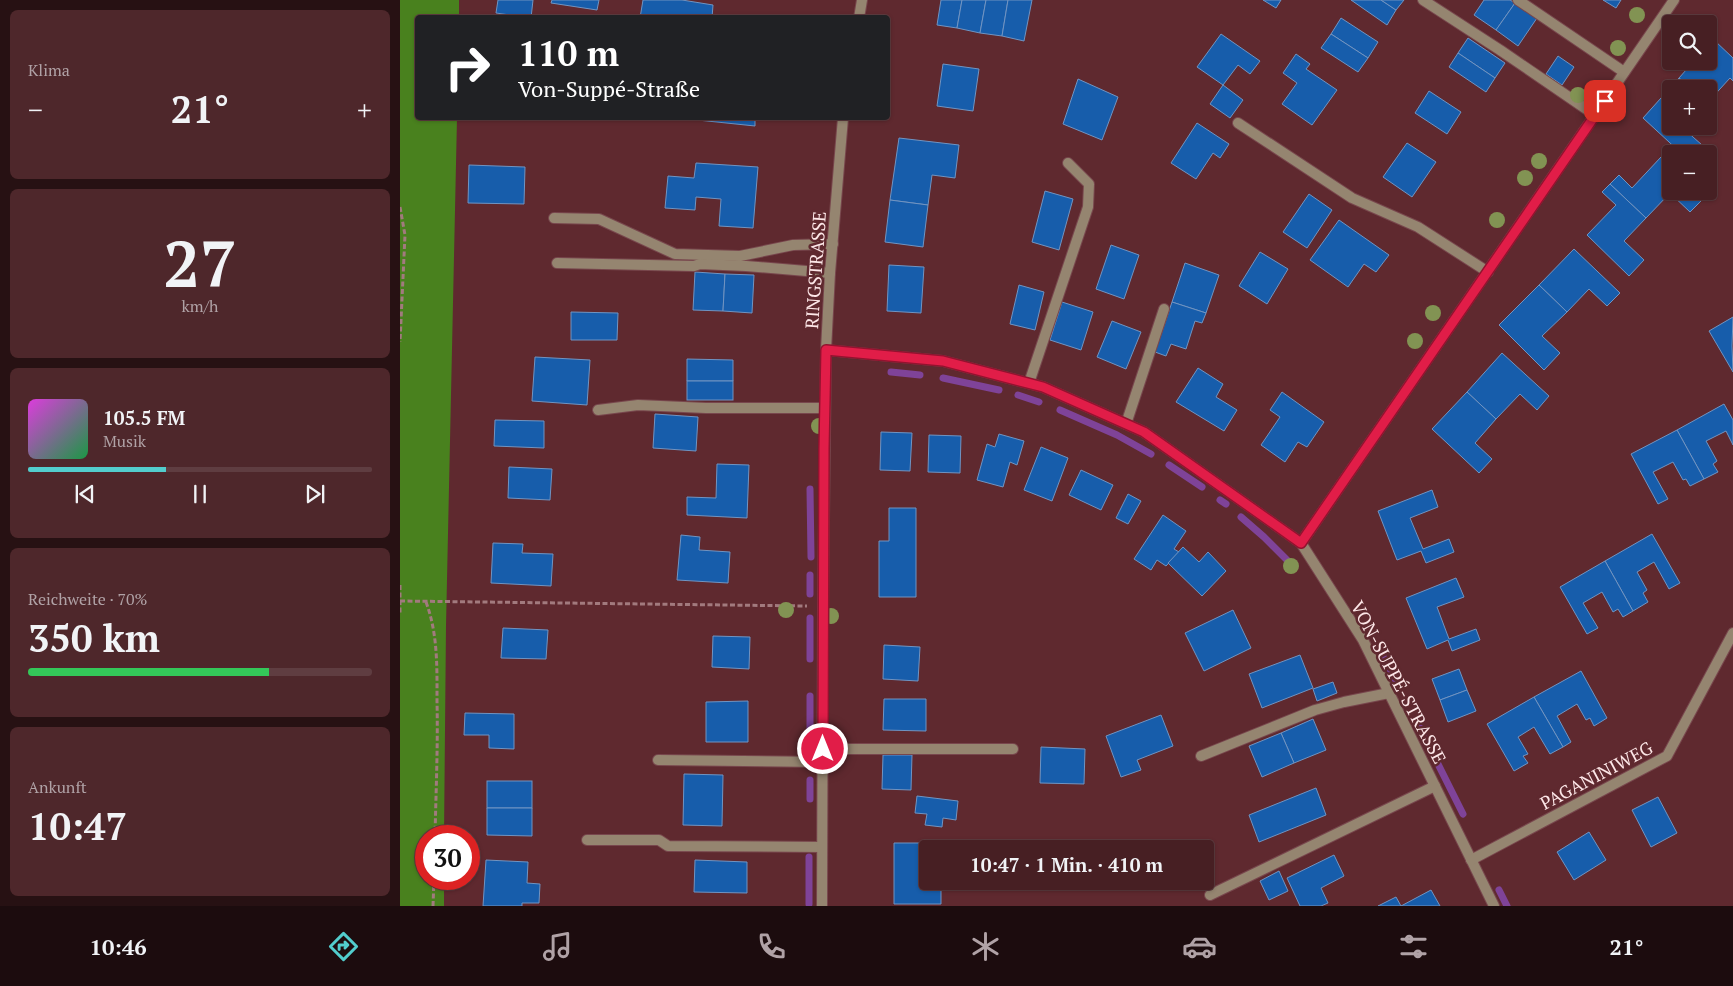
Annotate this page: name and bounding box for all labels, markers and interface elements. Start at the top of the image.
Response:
map controls [1662,15,1717,200]
button: search [1662,15,1717,70]
text: 110 m [518,30,619,76]
icon: right [435,35,500,100]
text: Klima [28,59,70,81]
text: Von-Suppé-Straße [518,74,700,103]
pin [1584,80,1626,122]
button: + [1662,80,1717,135]
text: 21° [171,84,229,134]
icon: arrive [1591,87,1619,115]
text: − [28,91,43,128]
text: + [357,91,372,128]
button: − [1662,145,1717,200]
street label: RINGSTRASSE [799,210,831,330]
text: 27 [163,219,237,306]
text: km/h [182,295,218,317]
text: 105.5 FM [103,405,185,430]
text: Musik [103,430,146,452]
icon: previous [71,480,99,508]
icon: pause [186,480,214,508]
icon: next [301,480,329,508]
text: Reichweite · 70% [28,588,148,610]
street label: VON-SUPPÉ-STRASSE [1346,596,1452,768]
text: 350 km [28,613,160,663]
position arrow [796,722,848,774]
street label: PAGANINIWEG [1536,735,1657,815]
text: Ankunft [28,776,87,798]
text: 10:47 [28,801,127,851]
speed limit sign: 30 [415,825,480,890]
text: 10:47 · 1 Min. · 410 m [970,852,1163,877]
icon: directions [326,929,361,964]
icon: music [540,929,575,964]
icon: phone [754,929,789,964]
icon: climate [968,929,1003,964]
icon: car [1182,929,1217,964]
icon: filters [1396,929,1431,964]
text: 10:46 [89,932,147,961]
text: 21° [1610,932,1644,961]

